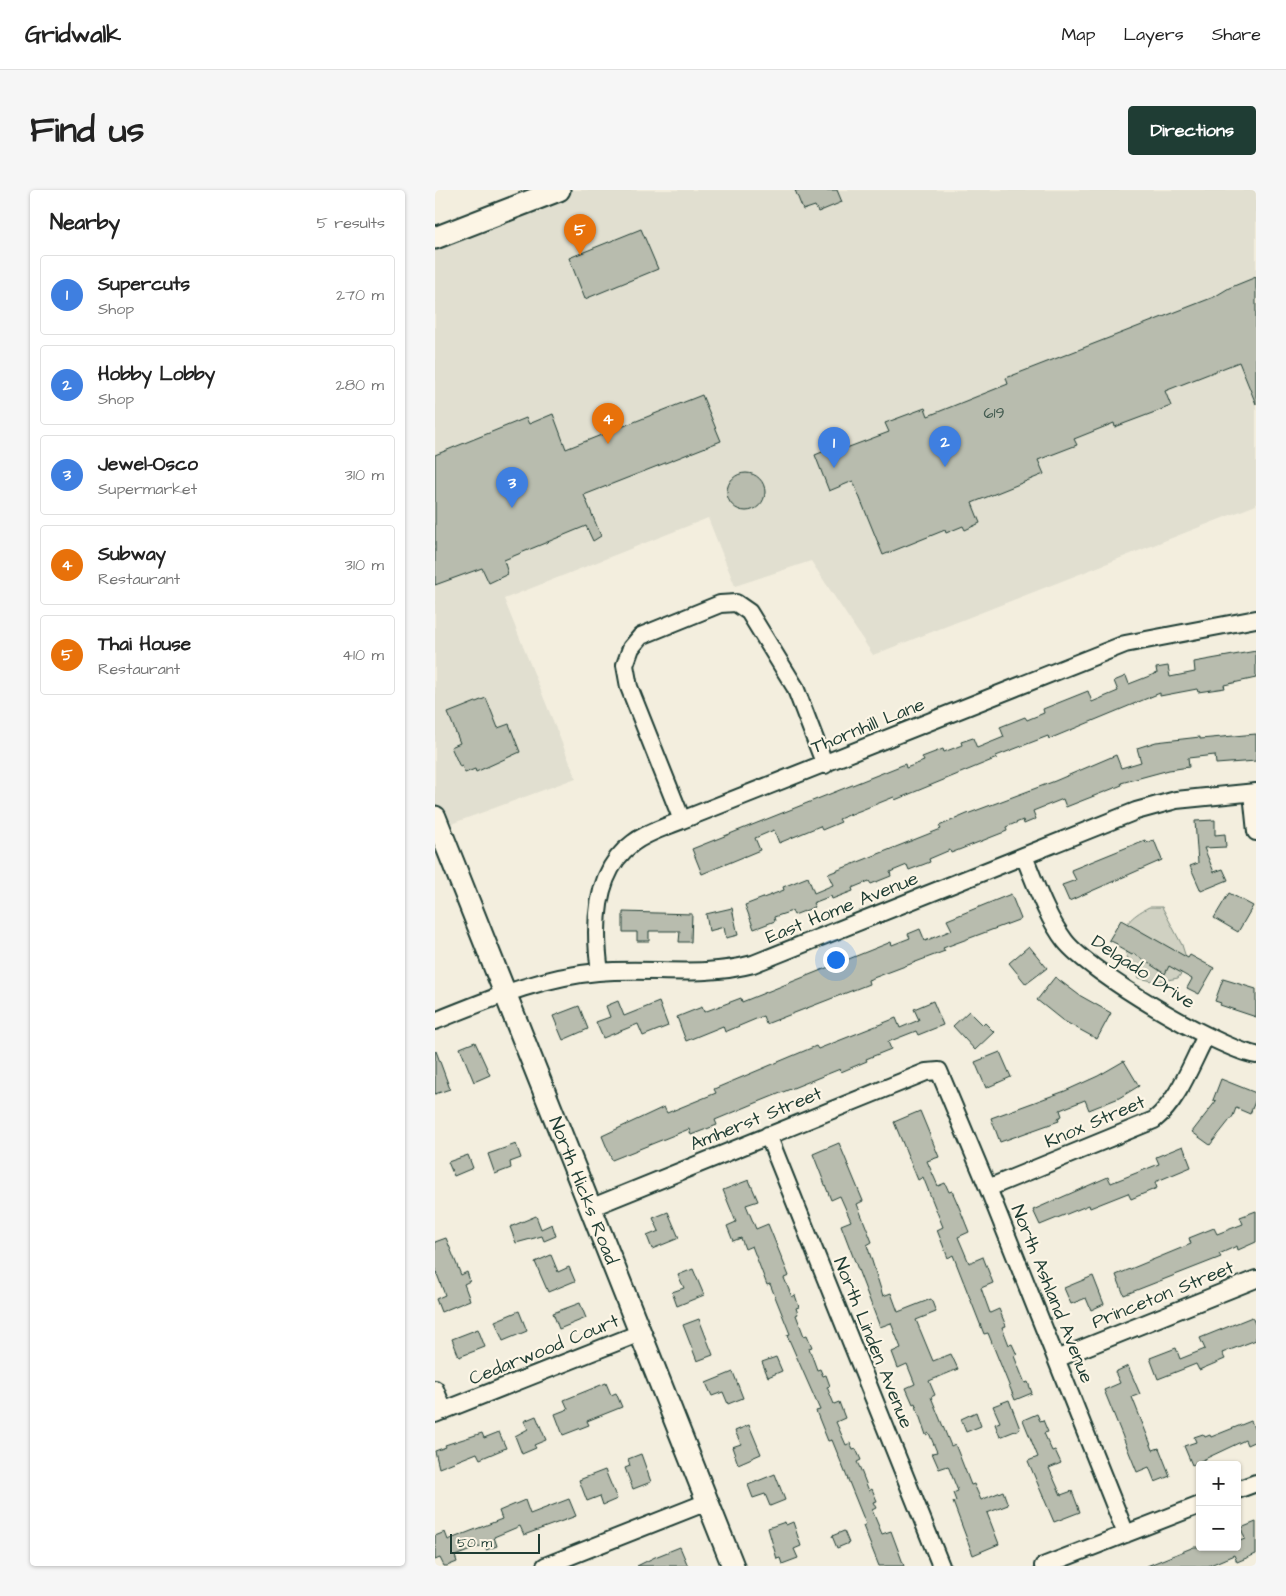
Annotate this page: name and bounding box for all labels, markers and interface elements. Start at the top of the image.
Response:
text: Gridwalk [25,18,121,52]
text: Map [1061,22,1095,47]
text: Layers [1123,22,1184,47]
text: Share [1212,22,1261,47]
text: Find us [30,106,144,155]
button: Directions [1128,106,1256,155]
text: Nearby [50,208,120,237]
text: 5 results [317,212,385,234]
pin: 5 [564,214,596,255]
text: Supercuts [98,271,190,298]
text: 1 [66,284,68,306]
text: 270 m [336,284,384,306]
text: Shop [98,298,134,320]
text: Hobby Lobby [98,361,215,388]
text: 2 [62,374,72,396]
text: 280 m [336,374,384,396]
text: Shop [98,388,134,410]
house number: 619 [983,402,1005,424]
pin: 4 [592,403,624,444]
pin: 2 [929,426,961,467]
pin: 1 [818,427,850,468]
text: Jewel-Osco [98,451,198,478]
text: 3 [63,464,71,486]
text: 310 m [345,464,384,486]
pin: 3 [496,467,528,508]
text: Supermarket [98,478,197,500]
text: Subway [98,541,166,568]
text: 4 [62,554,72,576]
text: 310 m [345,554,384,576]
text: Restaurant [98,568,180,590]
text: Thai House [98,631,191,658]
text: 5 [61,644,73,666]
text: 410 m [342,644,384,666]
text: Restaurant [98,658,180,680]
street label: Thornhill Lane [807,691,929,761]
street label: East Home Avenue [762,865,922,951]
street label: Delgado Drive [1085,928,1200,1017]
your location [823,947,849,973]
street label: Amherst Street [686,1080,827,1158]
street label: Knox Street [1041,1089,1150,1155]
street label: North Hicks Road [542,1113,625,1269]
street label: North Ashland Avenue [1004,1201,1100,1387]
street label: North Linden Avenue [826,1253,920,1433]
street label: Princeton Street [1088,1254,1239,1336]
street label: Cedarwood Court [465,1307,623,1392]
map controls [1196,1461,1241,1551]
button: + [1196,1461,1241,1506]
button: − [1196,1506,1241,1551]
scale bar [450,1531,540,1554]
text: 50 m [457,1533,492,1553]

